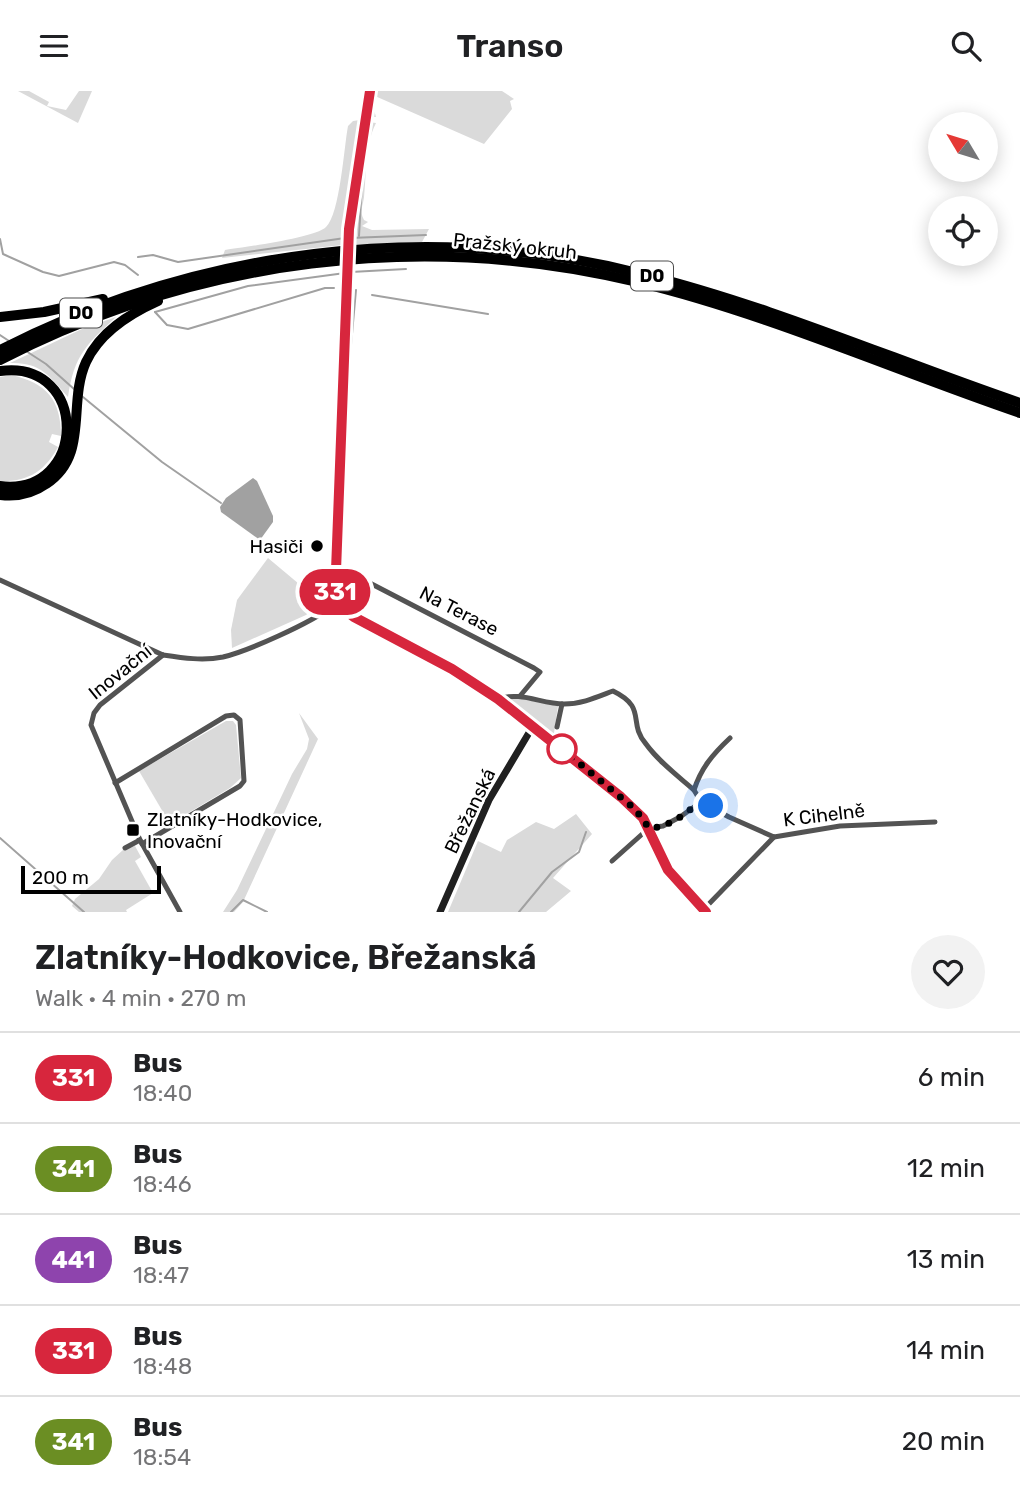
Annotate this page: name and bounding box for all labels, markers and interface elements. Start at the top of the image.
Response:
icon: menu [35,27,73,65]
text: Transo [457,27,563,65]
icon: search [947,27,985,65]
north arrow [928,112,998,182]
map controls [928,112,998,266]
button: locate [928,196,998,266]
street label: Pražský okruh [452,228,578,264]
road number: D0 [631,261,673,291]
road number: D0 [60,299,102,327]
place label: Hasiči [250,535,303,558]
marker: Hasiči [309,538,325,554]
line badge: 331 [295,569,375,615]
text: 331 [313,578,357,606]
street label: Na Terase [416,581,502,641]
street label: Inovační [84,639,157,704]
unlabelled marker [547,734,577,764]
street label: Břežanská [440,765,500,857]
your location [693,788,728,823]
street label: K Cihelně [782,799,866,831]
place label: Zlatníky-Hodkovice, Inovační [147,808,323,853]
marker: Zlatníky-Hodkovice, Inovační [125,822,141,838]
scale bar [21,863,161,895]
text: 200 m [32,866,89,889]
button: heart [911,935,985,1009]
text: Zlatníky-Hodkovice, Břežanská [35,938,537,977]
text: Walk · 4 min · 270 m [35,984,246,1012]
text: Bus [133,1048,182,1079]
text: 6 min [918,1062,985,1093]
text: 331 [52,1064,95,1092]
text: 18:40 [133,1079,192,1107]
text: Bus [133,1139,182,1170]
text: 12 min [907,1153,985,1184]
text: 341 [52,1155,95,1183]
text: 18:46 [133,1170,192,1198]
text: Bus [133,1230,182,1261]
text: 13 min [907,1244,985,1275]
text: 441 [51,1246,96,1274]
text: 18:47 [133,1261,189,1289]
text: Bus [133,1321,182,1352]
text: 14 min [906,1335,985,1366]
text: 331 [52,1337,95,1365]
text: 18:48 [133,1352,192,1380]
text: Bus [133,1412,182,1443]
text: 20 min [902,1426,985,1457]
text: 341 [52,1428,95,1456]
text: 18:54 [133,1443,191,1471]

